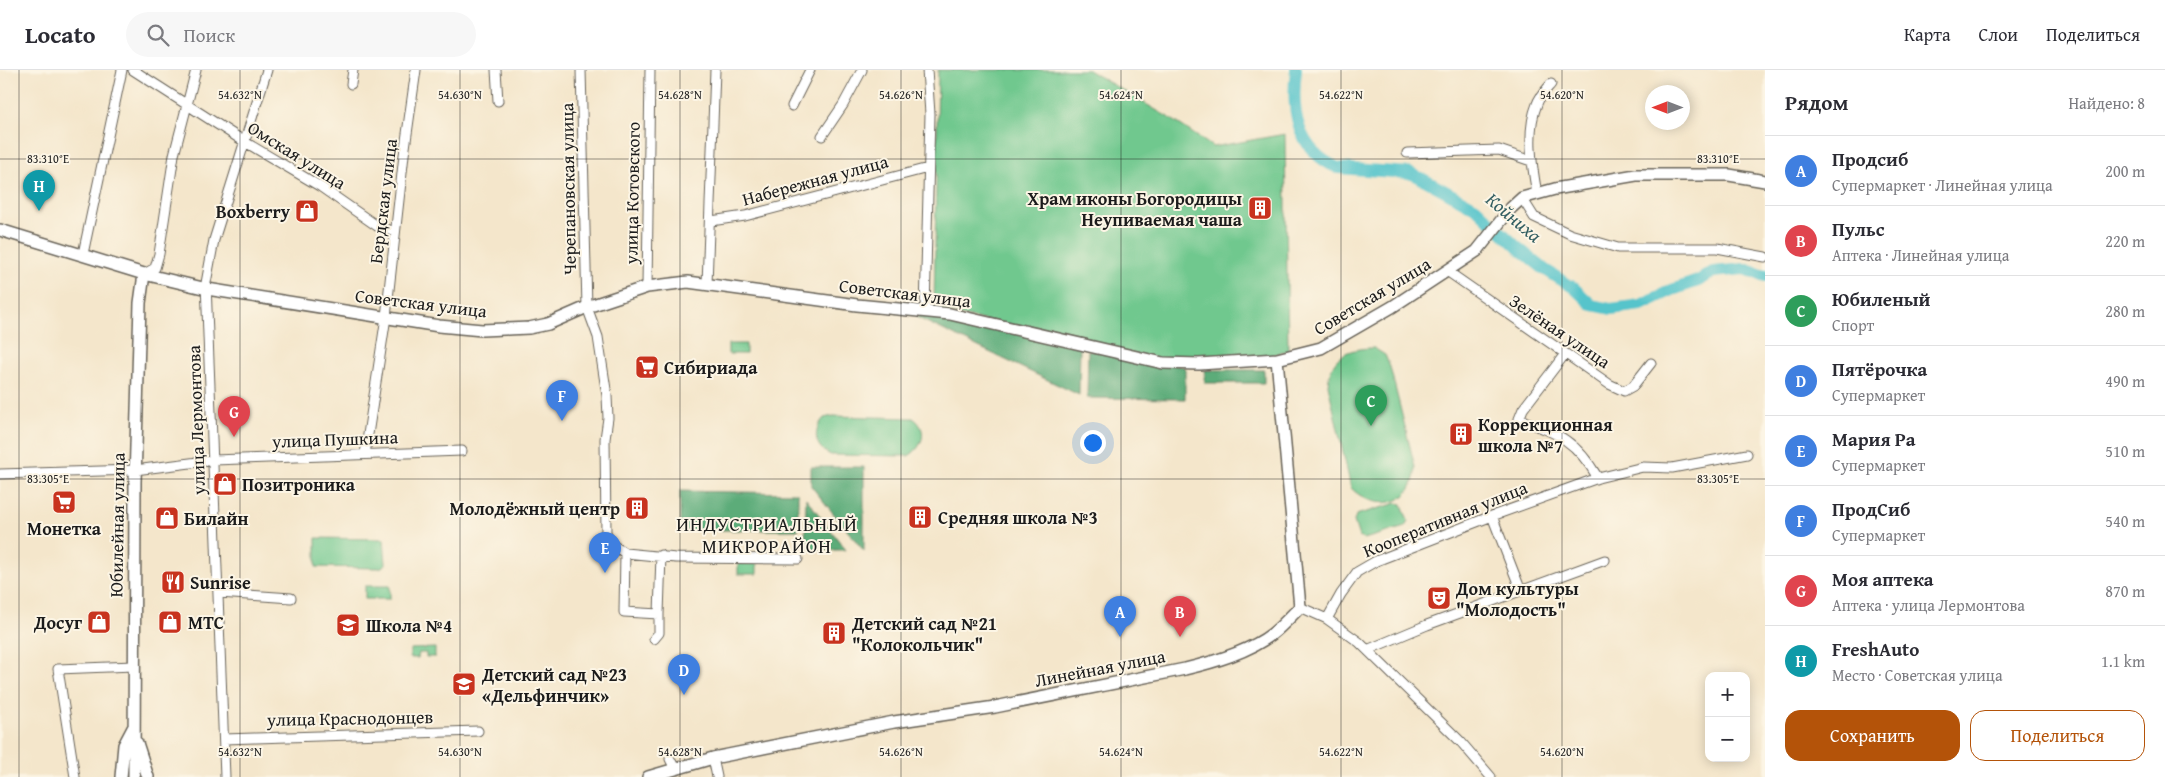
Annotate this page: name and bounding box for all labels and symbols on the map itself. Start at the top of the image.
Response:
north arrow [1645,85,1690,130]
text: 54.632°N [218,86,262,103]
text: 54.630°N [438,86,482,103]
text: 54.628°N [658,86,702,103]
text: 54.626°N [879,86,923,103]
text: 54.624°N [1099,86,1143,103]
text: 54.622°N [1319,86,1363,103]
text: 54.620°N [1540,86,1584,103]
street label: Черепановская улица [553,102,583,275]
street label: Омская улица [243,114,352,196]
street label: улица Котовского [617,121,647,266]
street label: Бердская улица [362,137,404,265]
street label: Набережная улица [739,147,891,212]
text: 83.310°E [27,150,69,167]
text: 83.310°E [1697,150,1739,167]
pin: H [23,170,55,211]
place label: Храм иконы Богородицы Неупиваемая чаша [1028,185,1243,233]
water label: Койниха [1480,185,1548,249]
building icon: Храм иконы Богородицы Неупиваемая чаша [1247,195,1273,221]
place label: Boxberry [216,198,291,225]
shop icon: Boxberry [294,198,320,224]
street label: Советская улица [1308,250,1436,342]
street label: Советская улица [838,272,973,315]
street label: Советская улица [354,282,489,325]
street label: Зелёная улица [1504,287,1616,375]
street label: улица Лермонтова [180,344,212,496]
supermarket icon: Сибириада [634,354,660,380]
place label: Сибириада [664,354,758,381]
pin: F [546,380,578,421]
pin: C [1355,385,1387,426]
pin: G [218,396,250,437]
place label: Коррекционная школа №7 [1478,411,1613,459]
building icon: Коррекционная школа №7 [1448,421,1474,447]
street label: улица Пушкина [271,423,399,455]
your location [1080,430,1106,456]
street label: Юбилейная улица [102,452,132,598]
text: 83.305°E [27,470,69,487]
text: 83.305°E [1697,470,1739,487]
shop icon: Позитроника [212,471,238,497]
place label: Позитроника [242,471,356,498]
street label: Кооперативная улица [1359,474,1532,564]
supermarket icon: Монетка [51,489,77,515]
place label: Молодёжный центр [450,495,620,522]
building icon: Молодёжный центр [624,495,650,521]
building icon: Средняя школа №3 [907,504,933,530]
place label: Средняя школа №3 [938,504,1098,531]
shop icon: Билайн [154,505,180,531]
place label: Билайн [184,505,249,532]
district label: ИНДУСТРИАЛЬНЫЙ МИКРОРАЙОН [676,510,858,560]
place label: Монетка [27,515,102,542]
pin: E [589,532,621,573]
restaurant icon: Sunrise [160,569,186,595]
place label: Sunrise [190,569,251,596]
place label: Дом культуры "Молодость" [1455,575,1579,623]
theatre icon: Дом культуры "Молодость" [1426,585,1452,611]
pin: A [1104,596,1136,637]
pin: B [1164,596,1196,637]
place label: Досуг [33,609,82,636]
shop icon: Досуг [86,609,112,635]
shop icon: МТС [157,609,183,635]
place label: МТС [188,609,224,636]
place label: Детский сад №21 "Колокольчик" [851,610,997,658]
school or university icon: Школа №4 [335,612,361,638]
place label: Школа №4 [366,612,452,639]
building icon: Детский сад №21 "Колокольчик" [821,620,847,646]
street label: Линейная улица [1032,642,1168,694]
pin: D [668,654,700,695]
place label: Детский сад №23 «Дельфинчик» [481,661,627,709]
school or university icon: Детский сад №23 «Дельфинчик» [451,671,477,697]
street label: улица Краснодонцев [266,703,434,733]
text: 54.632°N [218,743,262,760]
text: 54.630°N [438,743,482,760]
text: 54.628°N [658,743,702,760]
text: 54.626°N [879,743,923,760]
text: 54.624°N [1099,743,1143,760]
text: 54.622°N [1319,743,1363,760]
text: 54.620°N [1540,743,1584,760]

